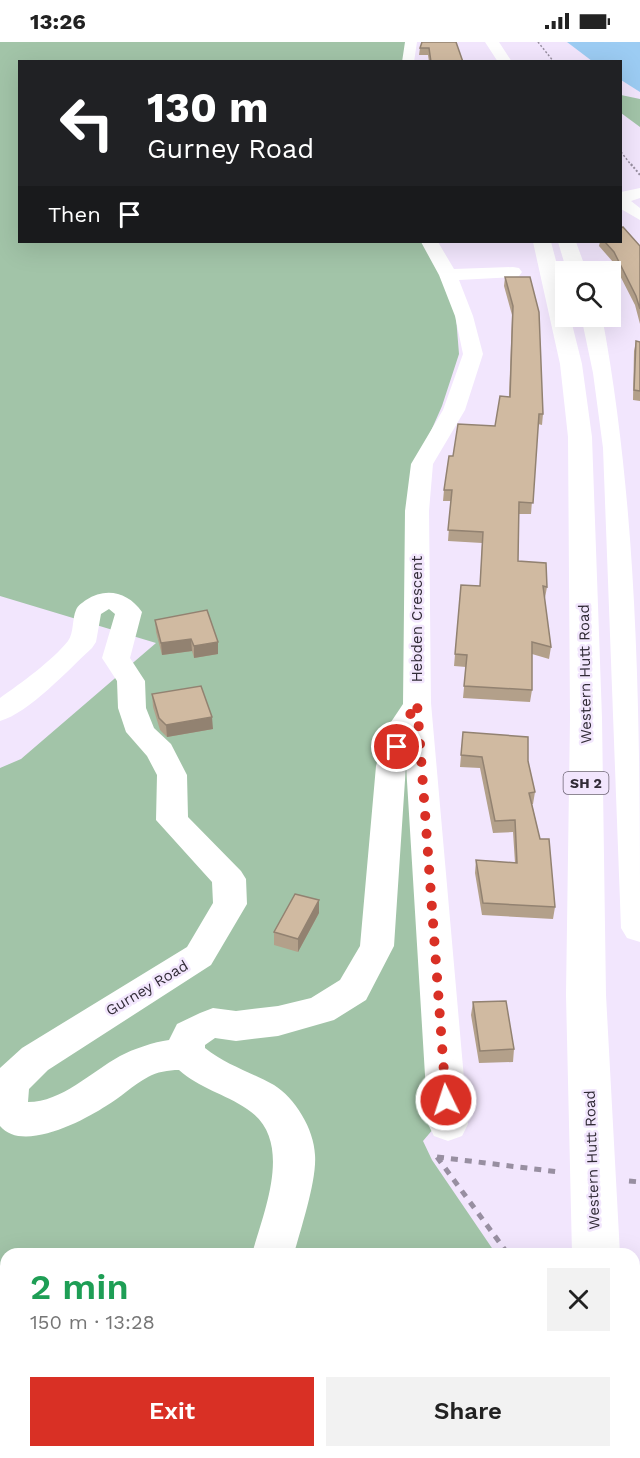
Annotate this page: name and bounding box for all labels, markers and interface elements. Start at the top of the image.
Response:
text: 13:26 [30,9,86,34]
text: 130 m [147,83,269,132]
icon: left [48,84,126,162]
text: Gurney Road [147,133,314,165]
icon: arrive [113,198,146,231]
text: Then [48,202,101,227]
map controls [555,261,621,327]
button: search [555,261,621,327]
street label: Hebden Crescent [408,555,426,682]
street label: Western Hutt Road [575,604,595,744]
pin [371,721,422,772]
icon: arrive [380,730,413,763]
road number: SH 2 [564,772,608,794]
street label: Gurney Road [103,956,191,1020]
position arrow [414,1068,478,1132]
street label: Western Hutt Road [581,1090,603,1230]
text: 2 min [30,1266,129,1308]
button: close [547,1268,610,1331]
text: 150 m · 13:28 [30,1310,155,1334]
button: Exit [30,1377,314,1446]
button: Share [326,1377,610,1446]

